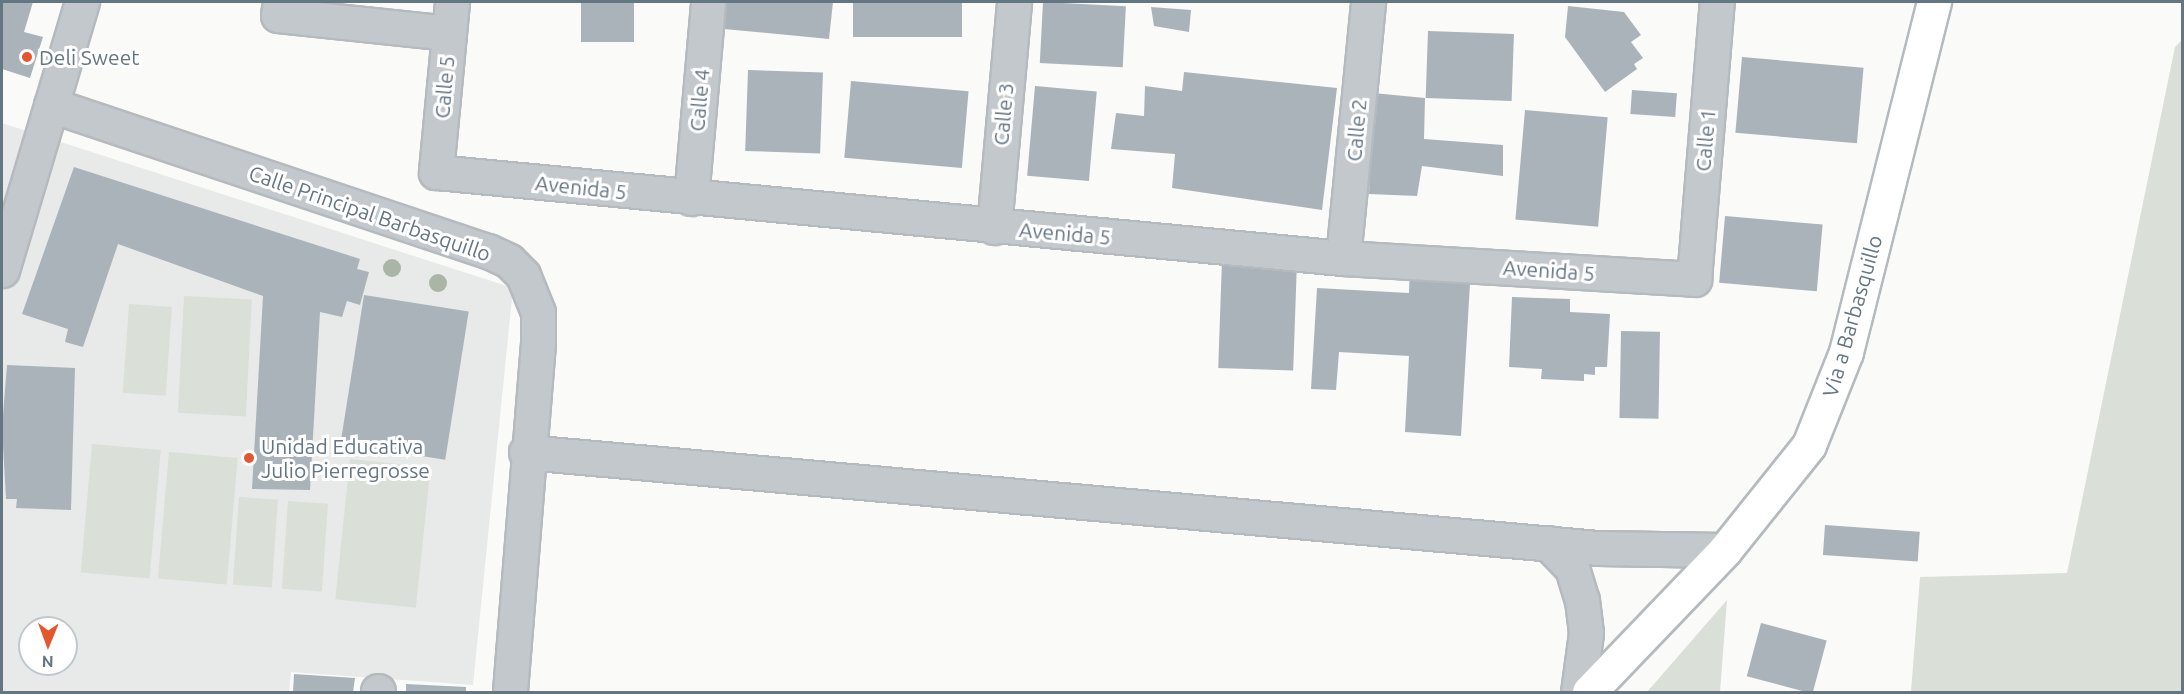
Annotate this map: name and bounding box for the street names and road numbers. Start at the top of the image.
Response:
street label: Calle 5 [429,55,459,119]
street label: Calle 4 [684,68,714,132]
street label: Calle 3 [988,82,1018,146]
street label: Calle 2 [1341,98,1371,162]
street label: Calle 1 [1690,108,1720,172]
street label: Calle Principal Barbasquillo [246,160,494,266]
street label: Avenida 5 [534,170,628,204]
street label: Avenida 5 [1018,216,1112,250]
street label: Via a Barbasquillo [1817,232,1887,400]
street label: Avenida 5 [1502,254,1596,286]

